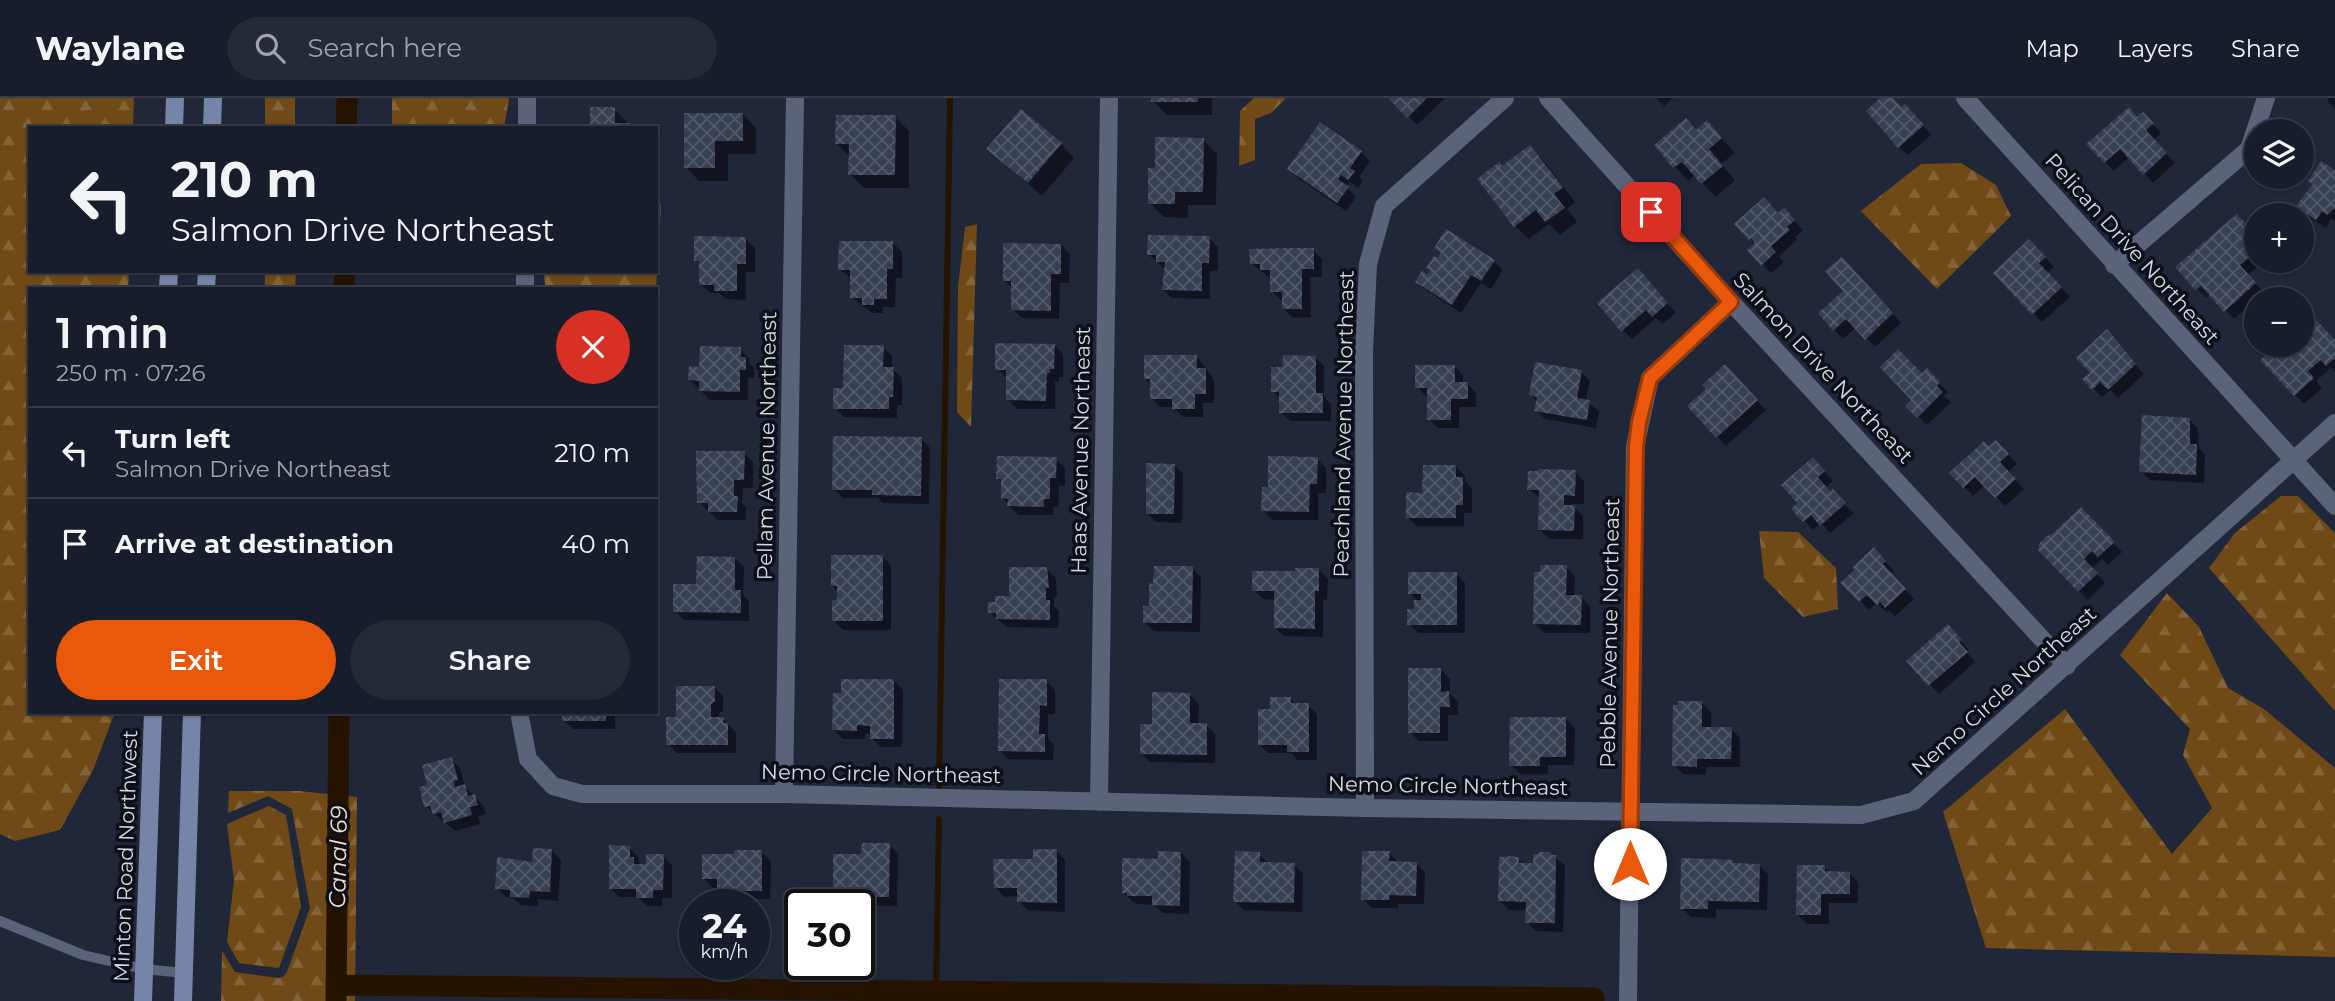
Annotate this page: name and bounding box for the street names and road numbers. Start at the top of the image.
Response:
street label: Pelican Drive Northeast [2040,148,2225,349]
street label: Salmon Drive Northeast [1728,267,1918,468]
street label: Peachland Avenue Northeast [1328,270,1359,578]
street label: Pellam Avenue Northeast [752,311,781,581]
street label: Haas Avenue Northeast [1066,326,1095,574]
street label: Pebble Avenue Northeast [1595,498,1624,768]
street label: Nemo Circle Northeast [1906,601,2101,780]
street label: Minton Road Northwest [109,729,142,983]
street label: Nemo Circle Northeast [761,759,1001,788]
street label: Nemo Circle Northeast [1328,771,1568,800]

